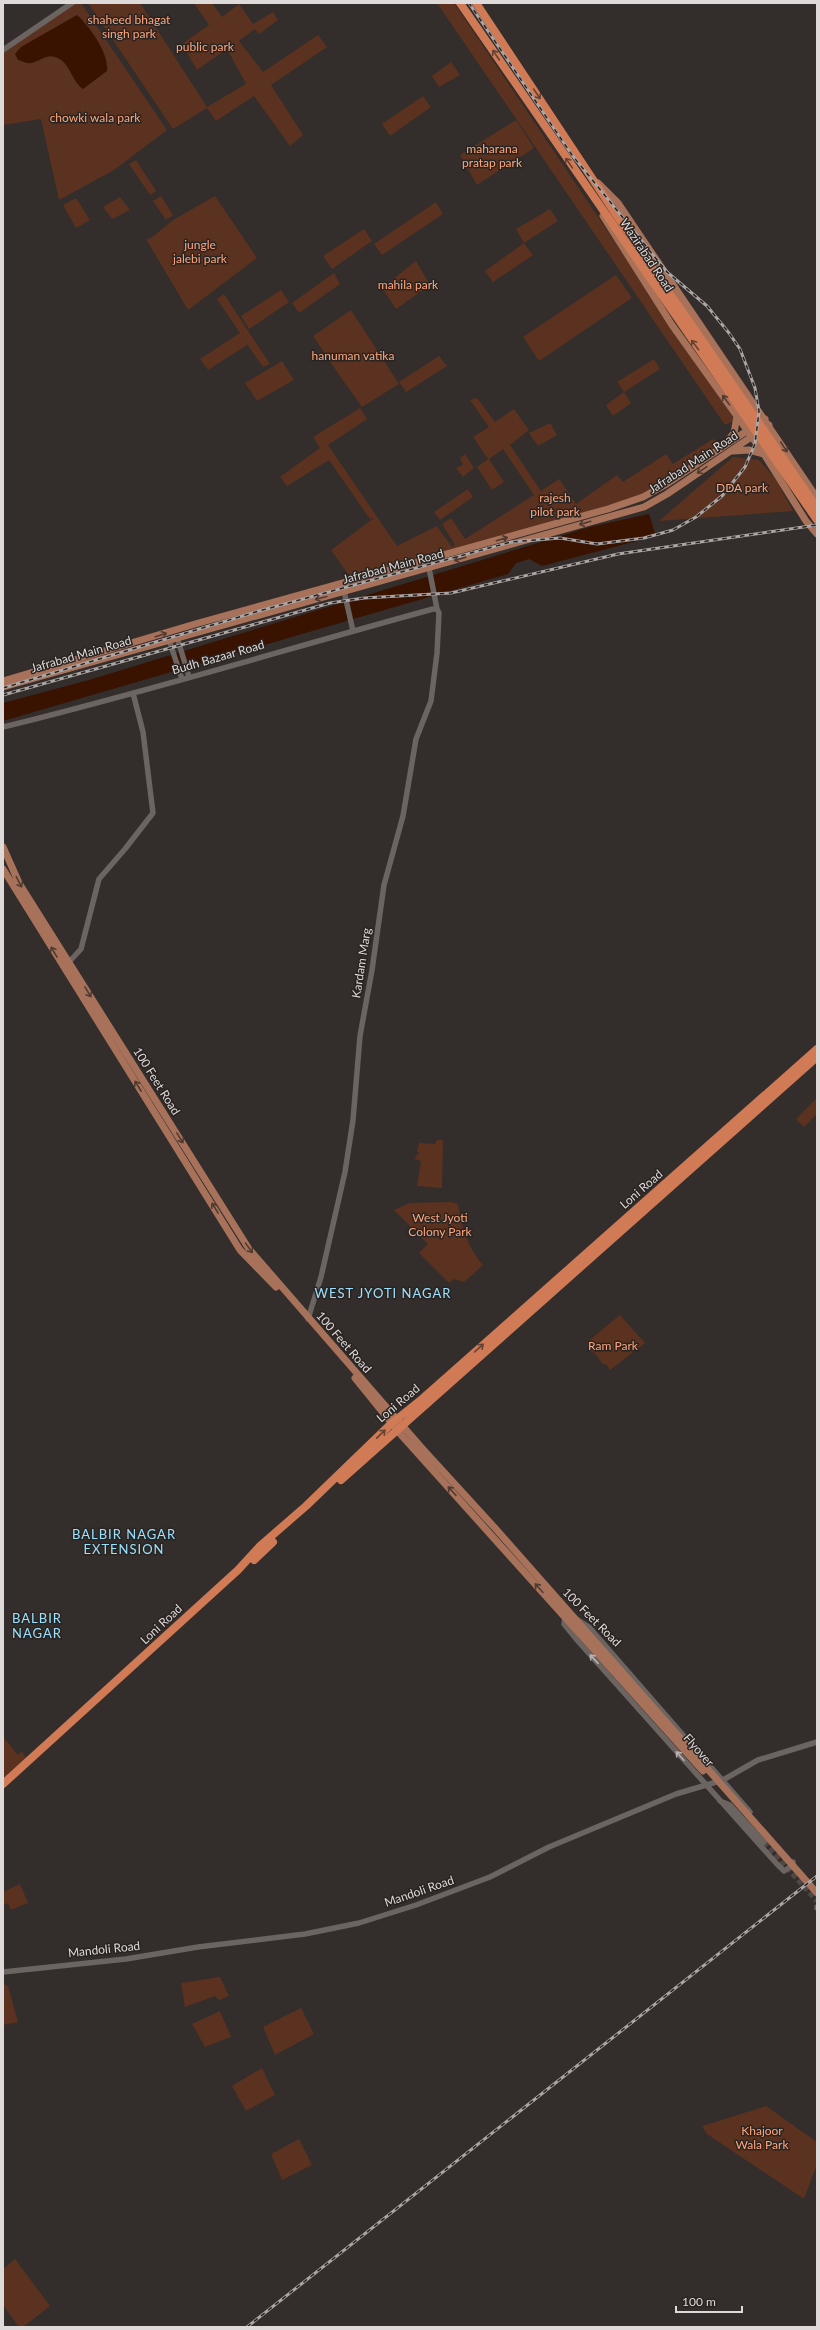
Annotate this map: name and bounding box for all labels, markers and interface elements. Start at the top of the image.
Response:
park label: shaheed bhagat singh park [88,12,171,41]
park label: public park [176,39,235,54]
one-way arrow [492,50,500,61]
one-way arrow [532,88,541,99]
park label: chowki wala park [50,110,141,125]
park label: maharana pratap park [462,141,523,170]
one-way arrow [565,157,573,168]
street label: Wazirabad Road [617,215,677,295]
park label: jungle jalebi park [172,237,228,266]
park label: mahila park [378,277,439,292]
one-way arrow [691,339,700,350]
park label: hanuman vatika [312,348,394,363]
one-way arrow [722,395,730,406]
street label: Jafrabad Main Road [645,427,741,497]
one-way arrow [780,441,788,452]
one-way arrow [696,467,708,475]
park label: DDA park [716,480,769,495]
park label: rajesh pilot park [530,490,581,519]
one-way arrow [579,520,592,527]
one-way arrow [495,535,508,542]
street label: Jafrabad Main Road [341,545,445,587]
one-way arrow [454,556,467,563]
one-way arrow [315,594,328,602]
one-way arrow [155,630,167,638]
street label: Jafrabad Main Road [29,632,133,676]
street label: Budh Bazaar Road [170,637,266,677]
one-way arrow [16,876,24,888]
street label: Kardam Marg [348,927,374,999]
one-way arrow [50,946,58,958]
one-way arrow [84,986,92,997]
street label: 100 Feet Road [130,1044,184,1118]
one-way arrow [134,1080,142,1092]
one-way arrow [176,1132,184,1144]
street label: Loni Road [617,1166,665,1212]
one-way arrow [211,1203,219,1214]
park label: West Jyoti Colony Park [408,1210,473,1239]
one-way arrow [245,1242,253,1253]
district label: WEST JYOTI NAGAR [315,1285,451,1301]
street label: 100 Feet Road [313,1308,375,1376]
park label: Ram Park [588,1338,639,1353]
one-way arrow [474,1344,484,1353]
street label: Loni Road [373,1381,423,1425]
one-way arrow [376,1429,386,1439]
one-way arrow [448,1485,457,1496]
district label: BALBIR NAGAR EXTENSION [72,1526,176,1557]
one-way arrow [534,1583,543,1593]
street label: 100 Feet Road [560,1585,624,1649]
street label: Loni Road [137,1601,185,1647]
district label: BALBIR NAGAR [12,1610,62,1641]
one-way arrow [590,1653,599,1664]
street label: Flyover [681,1730,718,1770]
one-way arrow [676,1751,685,1761]
street label: Mandoli Road [382,1872,456,1910]
street label: Mandoli Road [67,1938,141,1960]
park label: Khajoor Wala Park [735,2123,789,2152]
scale bar [676,2288,742,2314]
text: 100 m [682,2294,716,2309]

